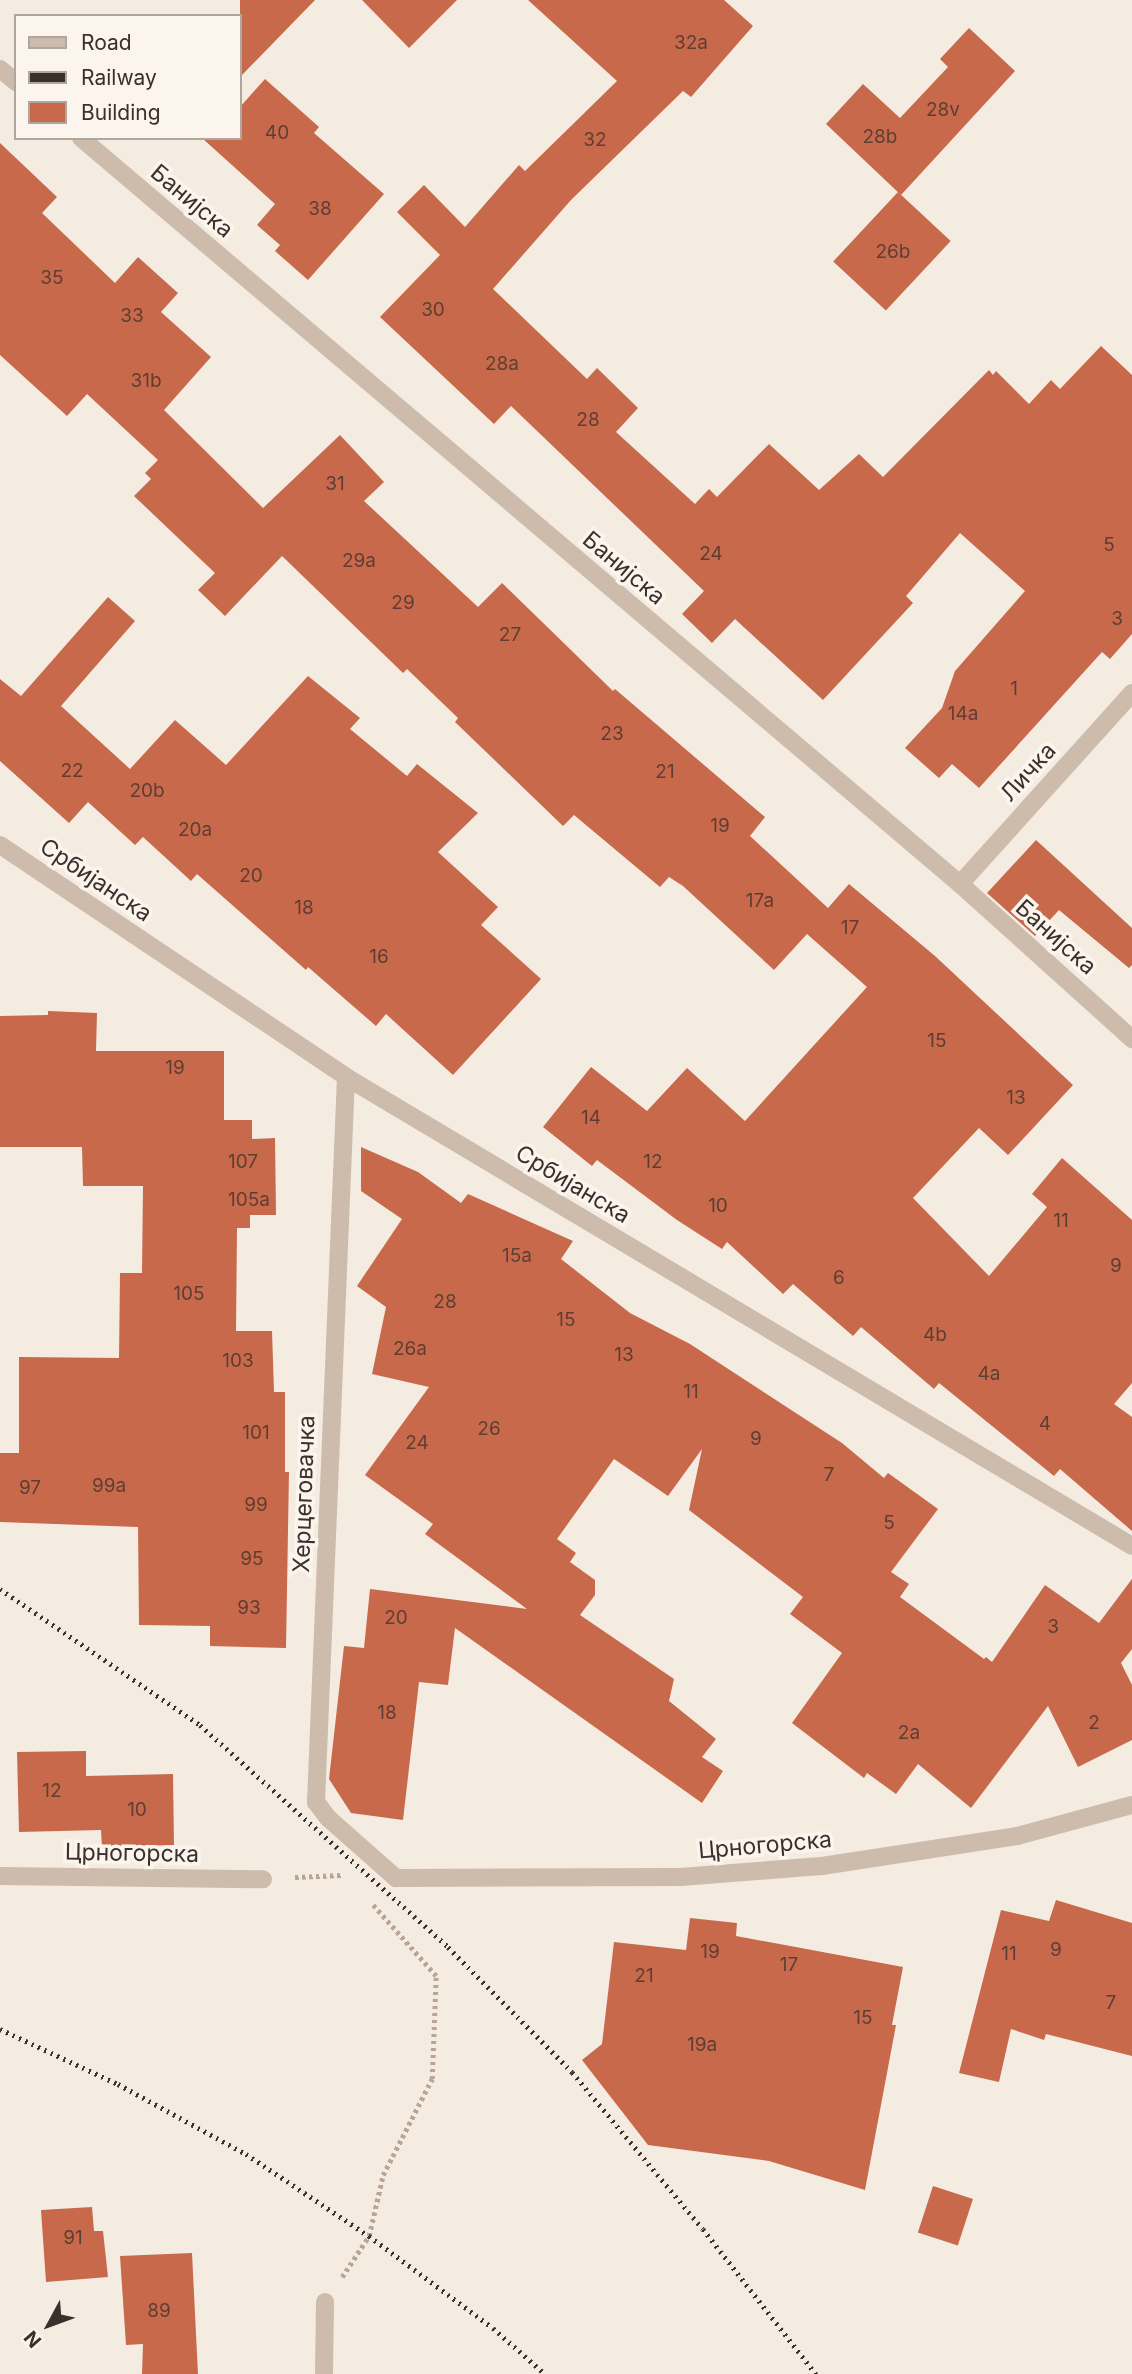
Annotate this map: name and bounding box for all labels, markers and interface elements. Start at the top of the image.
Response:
legend [14,14,242,140]
text: Road [81,30,132,55]
house number: 32a [674,32,708,54]
text: Railway [81,65,157,90]
house number: 28v [926,99,960,121]
text: Building [81,100,161,125]
house number: 40 [265,122,289,144]
house number: 28b [863,126,897,148]
house number: 32 [583,129,607,151]
street label: Банијска [145,159,239,243]
house number: 38 [308,198,332,220]
house number: 26b [875,241,911,263]
house number: 35 [40,267,64,289]
house number: 30 [421,299,445,321]
house number: 33 [120,305,144,327]
house number: 28a [485,353,519,375]
house number: 31b [130,370,162,392]
house number: 28 [576,409,600,431]
house number: 31 [325,473,345,495]
street label: Банијска [577,526,671,610]
house number: 5 [1103,534,1115,556]
house number: 24 [699,543,723,565]
house number: 29a [342,550,376,572]
house number: 29 [391,592,415,614]
house number: 3 [1111,608,1123,630]
house number: 27 [499,624,521,646]
house number: 1 [1010,678,1018,700]
house number: 14a [948,703,978,725]
house number: 23 [600,723,624,745]
street label: Личка [995,737,1061,807]
house number: 22 [60,760,84,782]
house number: 21 [655,761,675,783]
house number: 20b [129,780,165,802]
house number: 19 [710,815,730,837]
house number: 20a [178,819,212,841]
street label: Србијанска [35,833,157,927]
house number: 20 [239,865,263,887]
house number: 17a [746,890,774,912]
street label: Банијска [1010,894,1102,980]
house number: 18 [294,897,314,919]
house number: 17 [841,917,859,939]
house number: 16 [369,946,389,968]
house number: 15 [927,1030,947,1052]
house number: 19 [165,1057,185,1079]
house number: 13 [1006,1087,1026,1109]
house number: 14 [581,1107,601,1129]
street label: Србијанска [511,1139,635,1229]
house number: 107 [228,1151,258,1173]
house number: 12 [643,1151,663,1173]
house number: 105a [228,1189,270,1211]
house number: 10 [708,1195,728,1217]
house number: 11 [1053,1210,1069,1232]
house number: 15a [502,1245,532,1267]
house number: 9 [1110,1255,1122,1277]
house number: 6 [833,1267,845,1289]
house number: 105 [173,1283,205,1305]
house number: 28 [433,1291,457,1313]
house number: 15 [556,1309,576,1331]
house number: 4b [923,1324,947,1346]
house number: 26a [393,1338,427,1360]
house number: 13 [614,1344,634,1366]
house number: 103 [222,1350,254,1372]
house number: 4a [978,1363,1000,1385]
house number: 11 [683,1381,699,1403]
house number: 4 [1039,1413,1051,1435]
street label: Херцеговачка [287,1415,321,1573]
house number: 26 [477,1418,501,1440]
house number: 101 [242,1422,270,1444]
house number: 9 [750,1428,762,1450]
house number: 24 [405,1432,429,1454]
house number: 7 [824,1464,834,1486]
house number: 99a [92,1475,126,1497]
house number: 97 [19,1477,41,1499]
house number: 99 [244,1494,268,1516]
house number: 5 [883,1512,895,1534]
house number: 95 [240,1548,264,1570]
house number: 93 [237,1597,261,1619]
house number: 20 [384,1607,408,1629]
house number: 3 [1047,1616,1059,1638]
house number: 18 [377,1702,397,1724]
house number: 2 [1088,1712,1100,1734]
house number: 2a [898,1722,920,1744]
house number: 12 [42,1780,62,1802]
house number: 10 [127,1799,147,1821]
street label: Црногорска [697,1825,833,1865]
street label: Црногорска [65,1838,199,1868]
house number: 9 [1050,1939,1062,1961]
house number: 19 [700,1941,720,1963]
house number: 11 [1001,1943,1017,1965]
house number: 17 [780,1954,798,1976]
house number: 21 [634,1965,654,1987]
house number: 7 [1106,1992,1116,2014]
house number: 15 [853,2007,873,2029]
house number: 19a [687,2034,717,2056]
house number: 91 [63,2227,83,2249]
north arrow [14,2290,84,2360]
house number: 89 [147,2300,171,2322]
text: N [19,2326,46,2352]

